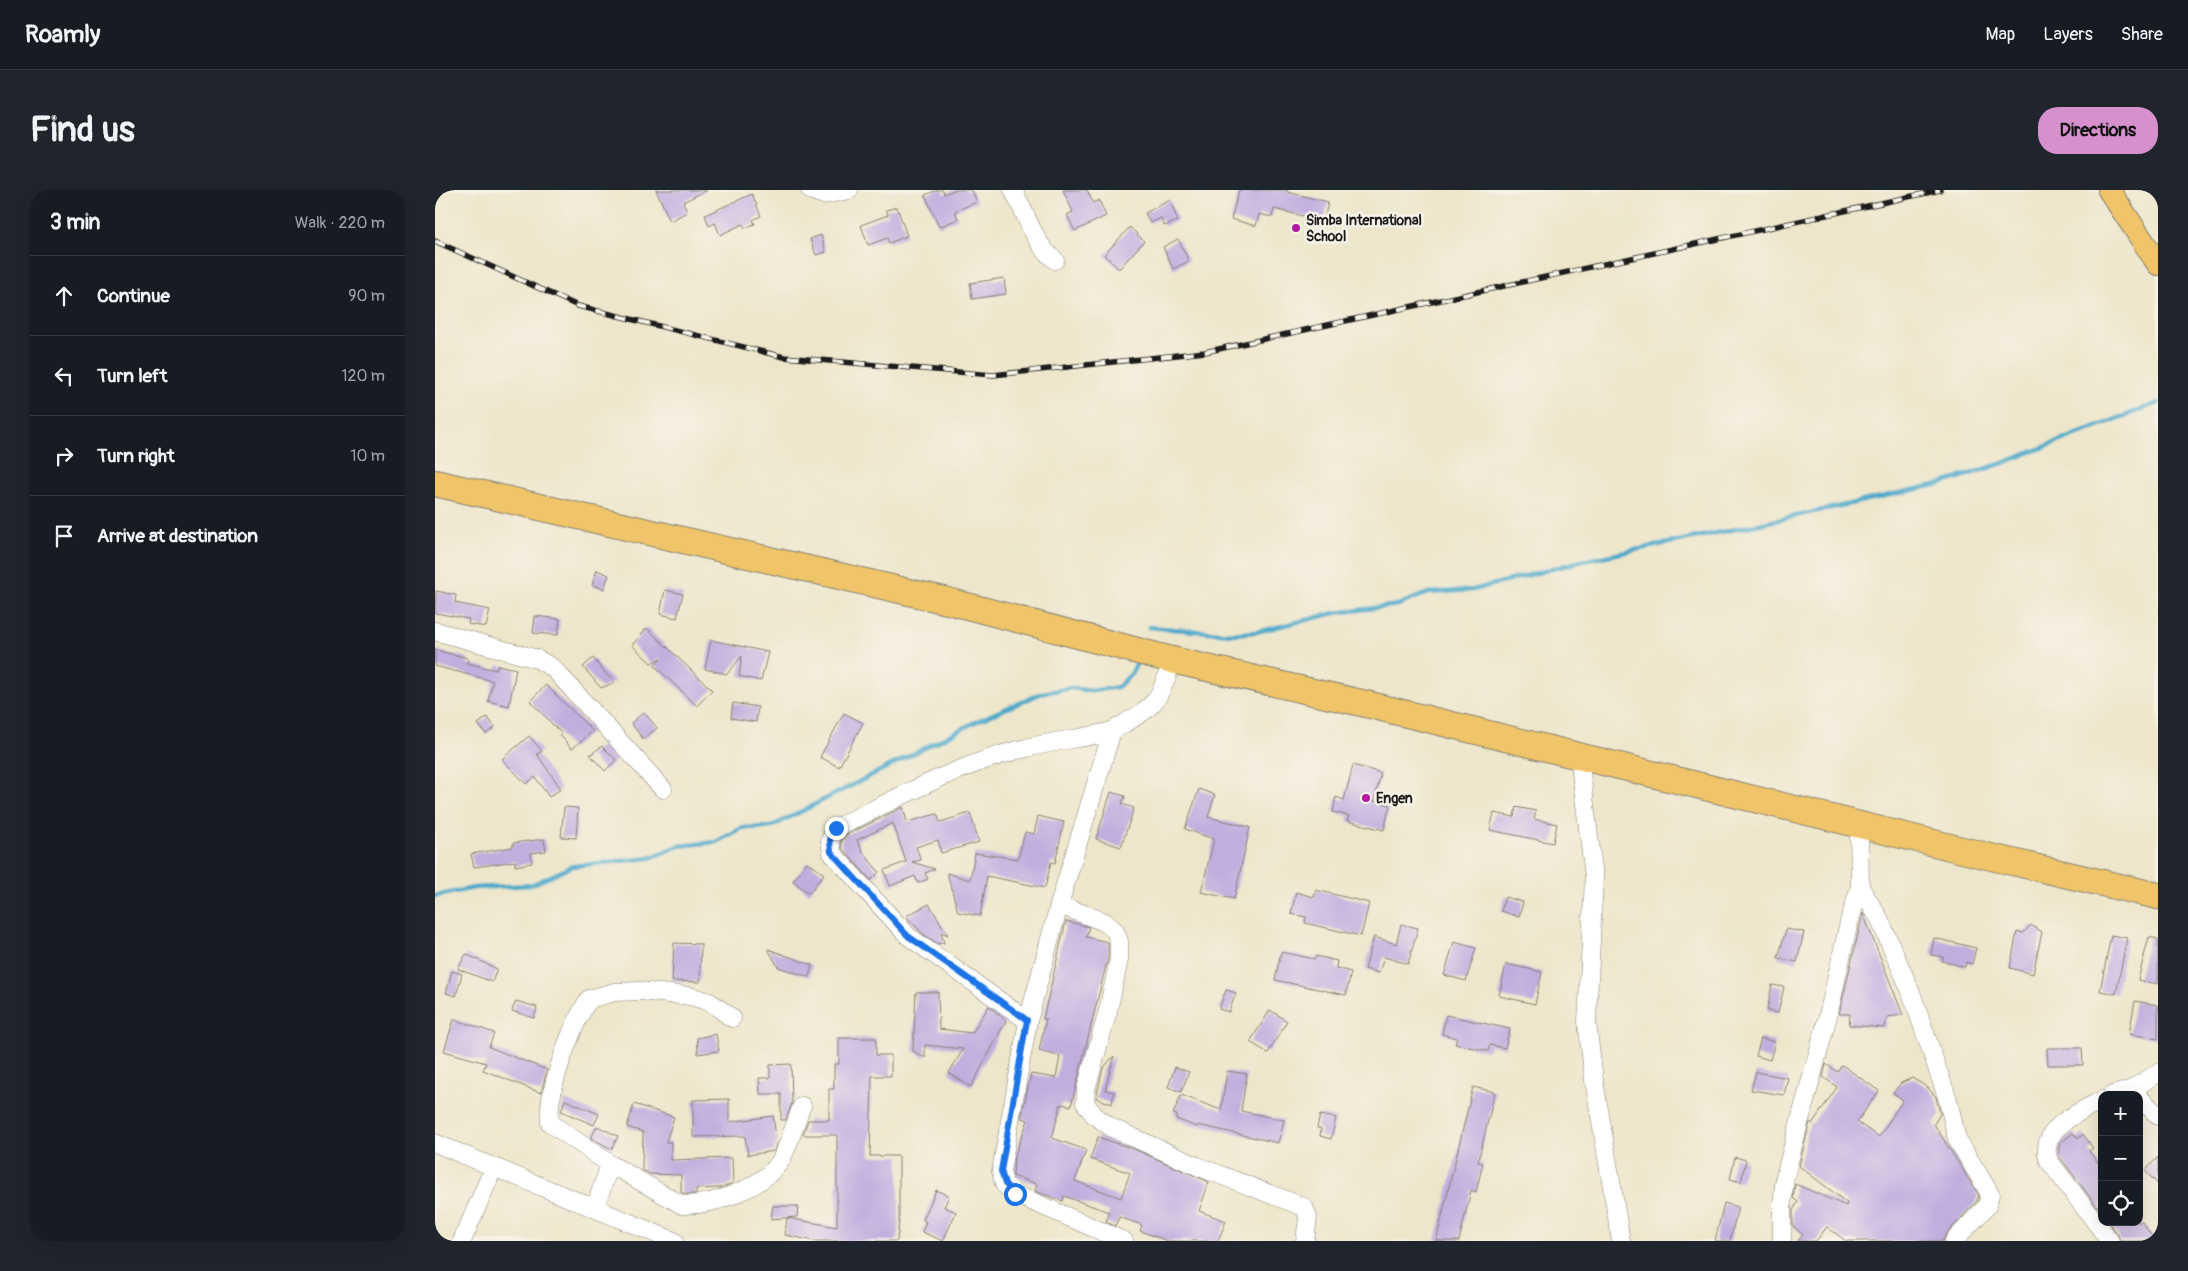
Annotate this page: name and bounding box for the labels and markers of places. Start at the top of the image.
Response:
place label: Simba International School [1306,212,1422,245]
marker: Simba International School [1290,222,1302,234]
place label: Engen [1376,790,1413,807]
marker: Engen [1360,792,1372,804]

